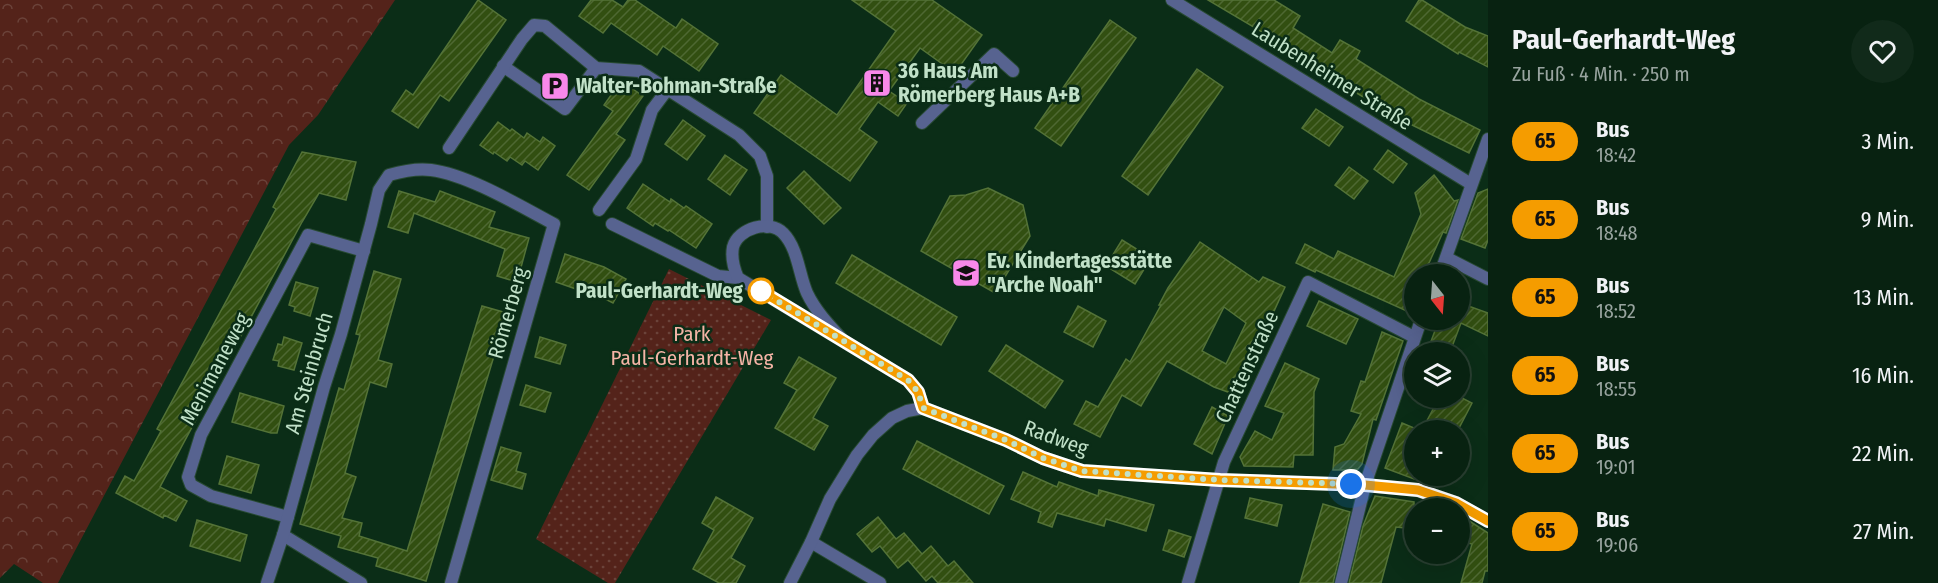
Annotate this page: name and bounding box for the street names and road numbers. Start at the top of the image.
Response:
street label: Laubenheimer Straße [1247,16,1417,136]
street label: Römerberg [482,264,534,362]
street label: Chattenstraße [1210,307,1284,427]
street label: Menimaneweg [175,308,256,430]
street label: Am Steinbruch [279,309,339,437]
street label: Radweg [1020,414,1092,462]

